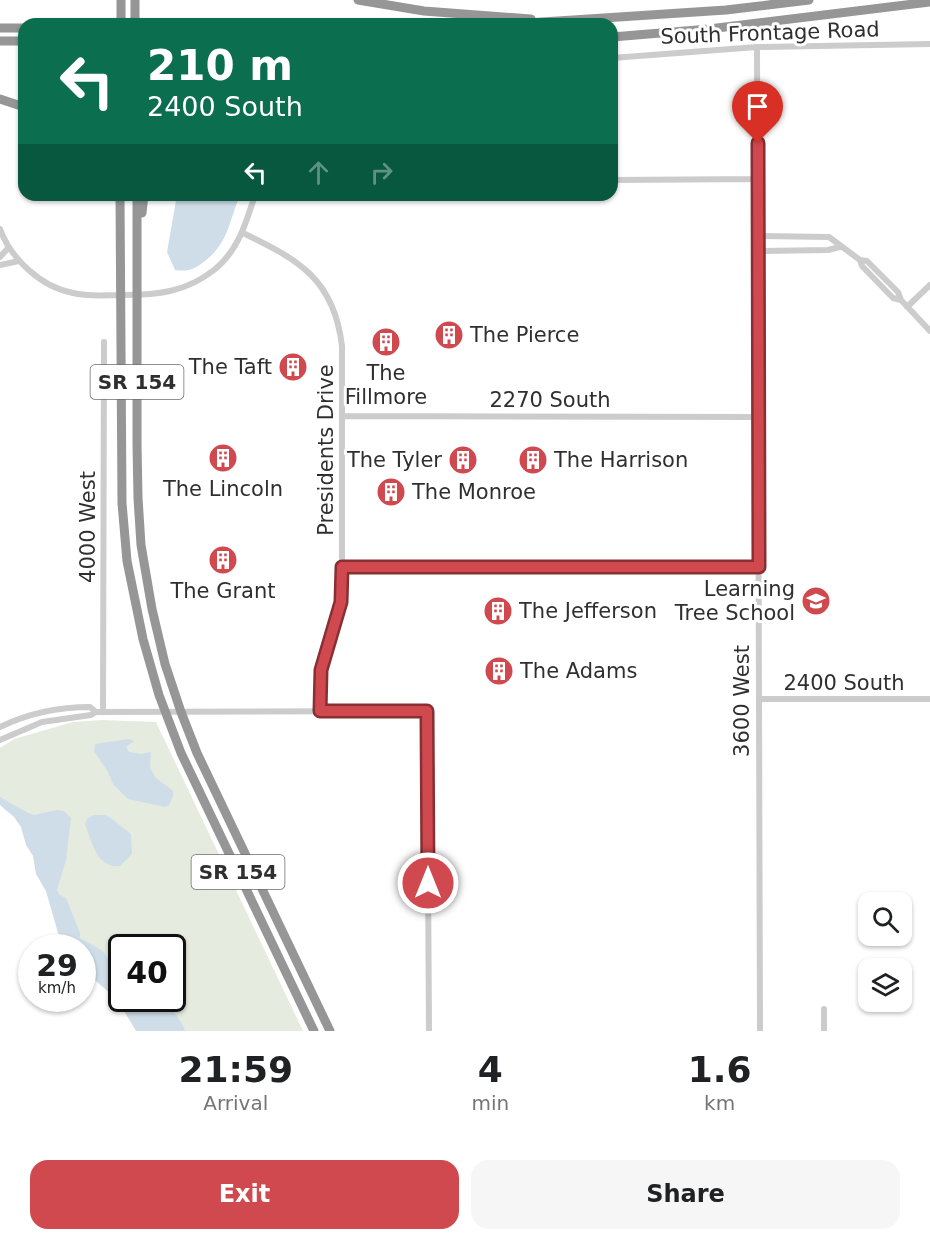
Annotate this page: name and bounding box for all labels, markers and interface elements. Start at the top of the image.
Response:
street label: South Frontage Road [660,17,880,49]
text: 210 m [147,41,293,90]
icon: left [48,42,126,120]
pin [732,81,783,143]
icon: arrive [741,90,774,123]
text: 2400 South [147,91,303,122]
icon: left [239,156,272,189]
icon: ahead [302,156,335,189]
icon: right [365,156,398,189]
building icon: The Pierce [433,319,465,351]
place label: The Pierce [469,323,579,347]
building icon: The Fillmore [370,326,402,358]
building icon: The Taft [277,351,309,383]
place label: The Taft [188,355,272,379]
place label: The Fillmore [345,361,427,409]
street label: Presidents Drive [314,364,338,536]
road number: SR 154 [90,365,184,399]
street label: 2270 South [489,388,611,412]
building icon: The Lincoln [207,442,239,474]
building icon: The Tyler [447,444,479,476]
building icon: The Harrison [517,444,549,476]
place label: The Tyler [346,448,442,472]
place label: The Harrison [553,448,688,472]
street label: 4000 West [76,471,100,583]
building icon: The Monroe [375,476,407,508]
place label: The Lincoln [162,477,283,501]
place label: The Monroe [411,480,536,504]
building icon: The Grant [207,544,239,576]
place label: Learning Tree School [674,577,795,625]
place label: The Grant [169,579,276,603]
school or university icon: Learning Tree School [800,585,832,617]
building icon: The Jefferson [482,595,514,627]
place label: The Jefferson [518,599,657,623]
street label: 3600 West [730,645,754,757]
building icon: The Adams [483,655,515,687]
place label: The Adams [519,659,637,683]
street label: 2400 South [783,671,905,695]
position arrow [396,851,460,915]
road number: SR 154 [192,855,284,889]
map controls [858,892,912,1012]
button: search [858,892,912,946]
speed limit sign: 40 [108,934,186,1012]
text: 29 [36,948,78,983]
button: layers [858,958,912,1012]
text: km/h [38,979,76,997]
text: 21:59 [178,1049,293,1090]
text: 4 [478,1049,503,1090]
text: 1.6 [688,1049,752,1090]
text: Arrival [203,1091,268,1115]
text: min [472,1091,509,1115]
text: km [704,1091,735,1115]
button: Exit [30,1160,459,1229]
button: Share [471,1160,900,1229]

